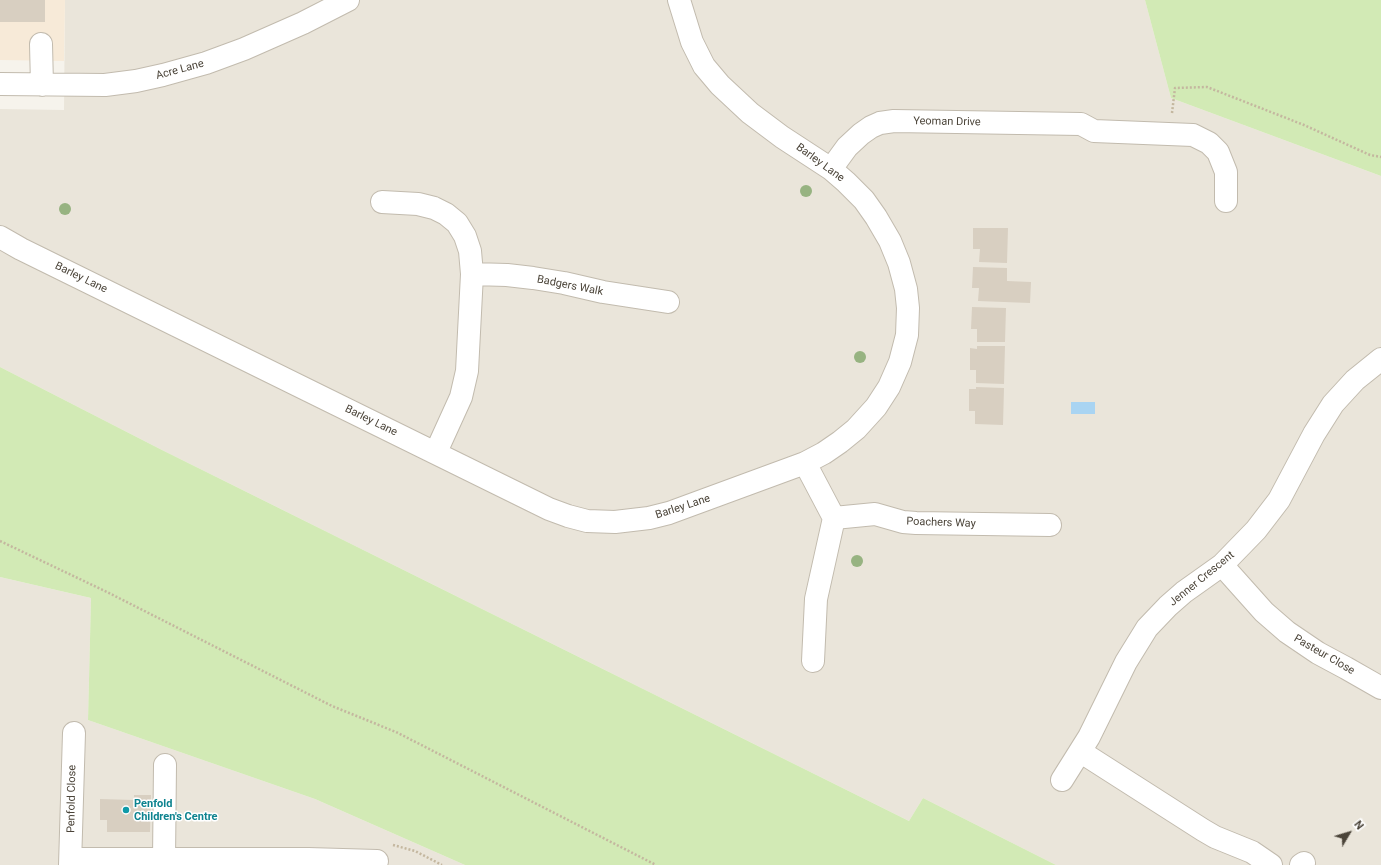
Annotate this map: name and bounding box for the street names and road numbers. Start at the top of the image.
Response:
street label: Acre Lane [155,57,205,83]
street label: Yeoman Drive [913,115,981,129]
street label: Barley Lane [793,141,847,185]
street label: Barley Lane [53,260,109,296]
street label: Badgers Walk [536,273,604,299]
street label: Barley Lane [343,403,399,439]
street label: Barley Lane [654,492,712,522]
street label: Poachers Way [906,515,976,531]
street label: Jenner Crescent [1167,549,1237,609]
street label: Pasteur Close [1291,632,1357,678]
street label: Penfold Close [65,765,79,833]

